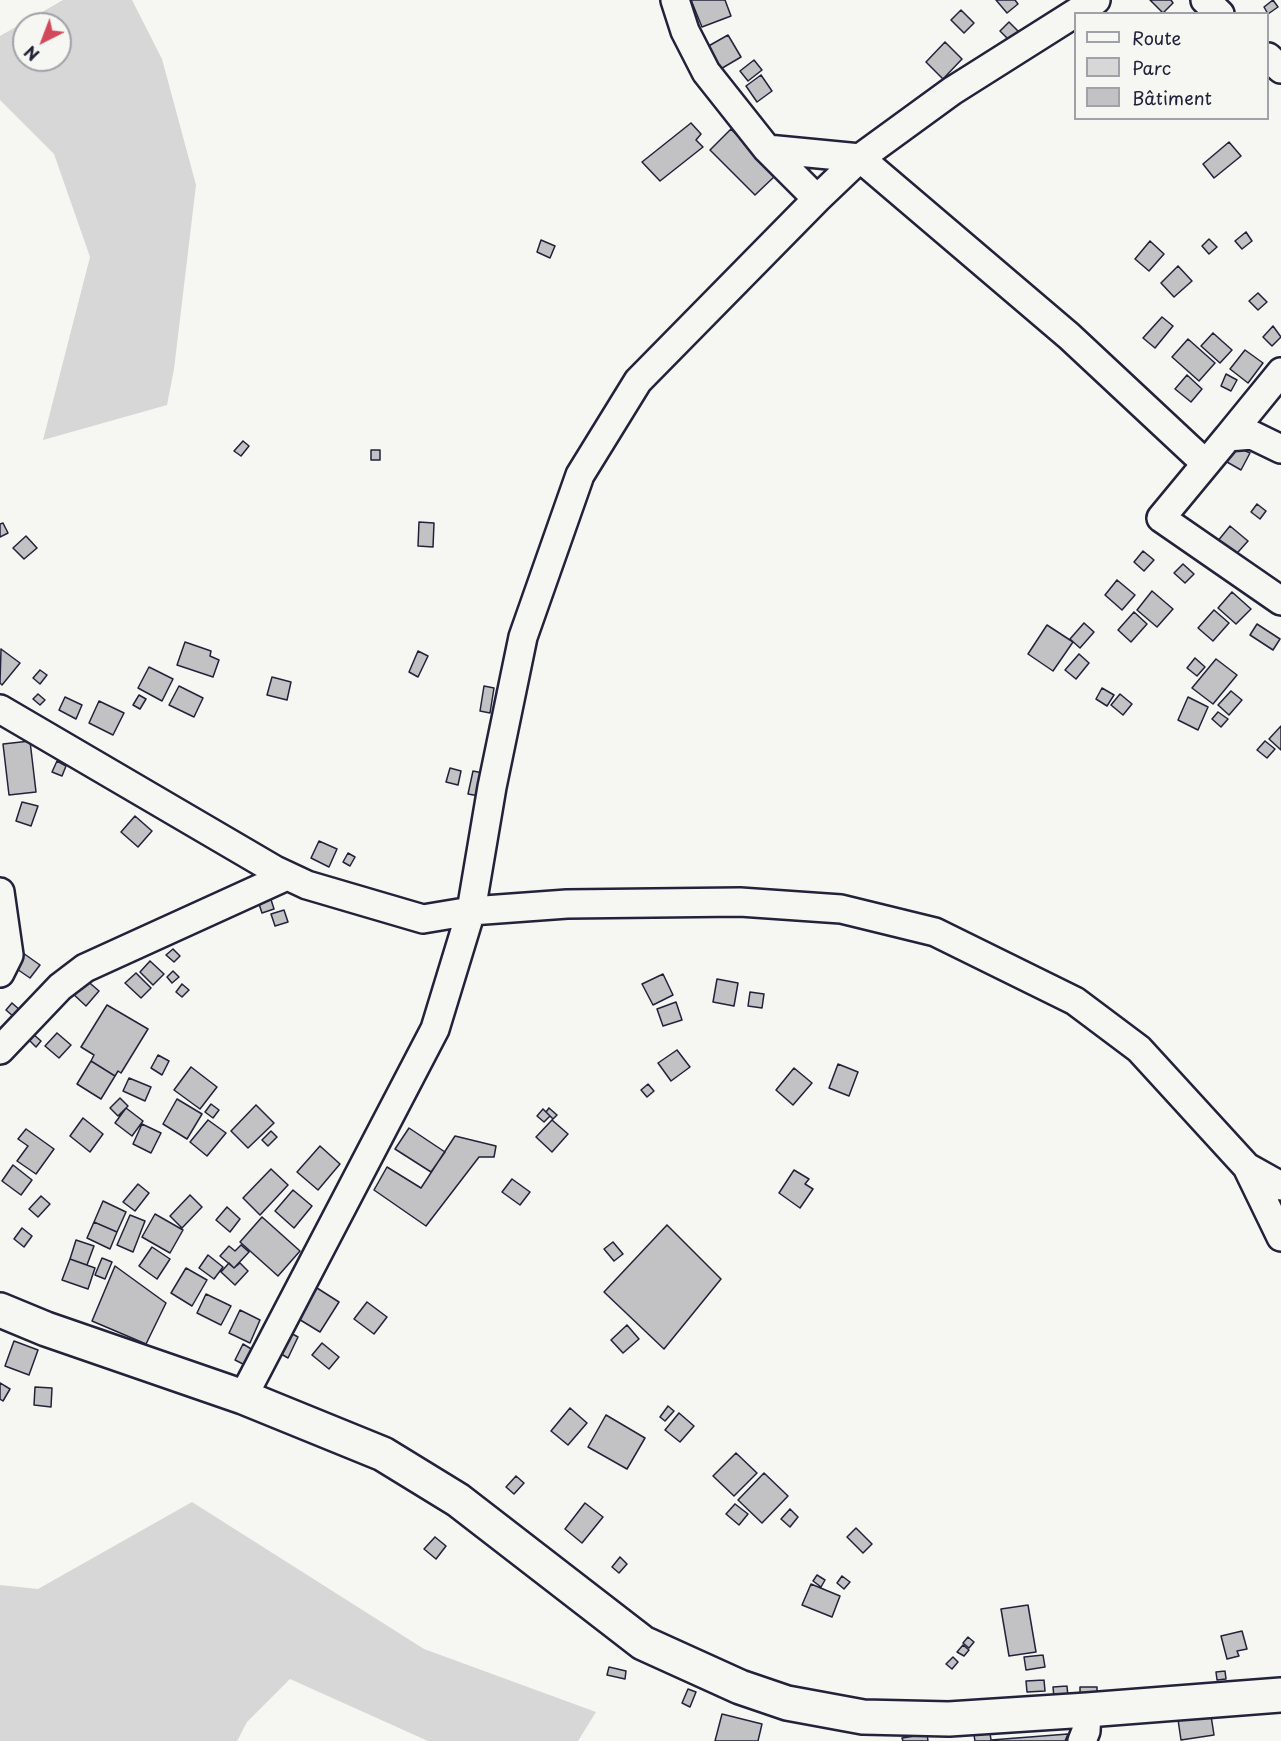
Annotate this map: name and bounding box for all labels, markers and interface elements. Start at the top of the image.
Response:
north arrow [12,12,72,72]
legend [1074,12,1269,120]
text: Route [1132,24,1181,51]
text: N [19,41,44,67]
text: Parc [1132,54,1171,81]
text: Bâtiment [1132,84,1212,111]

